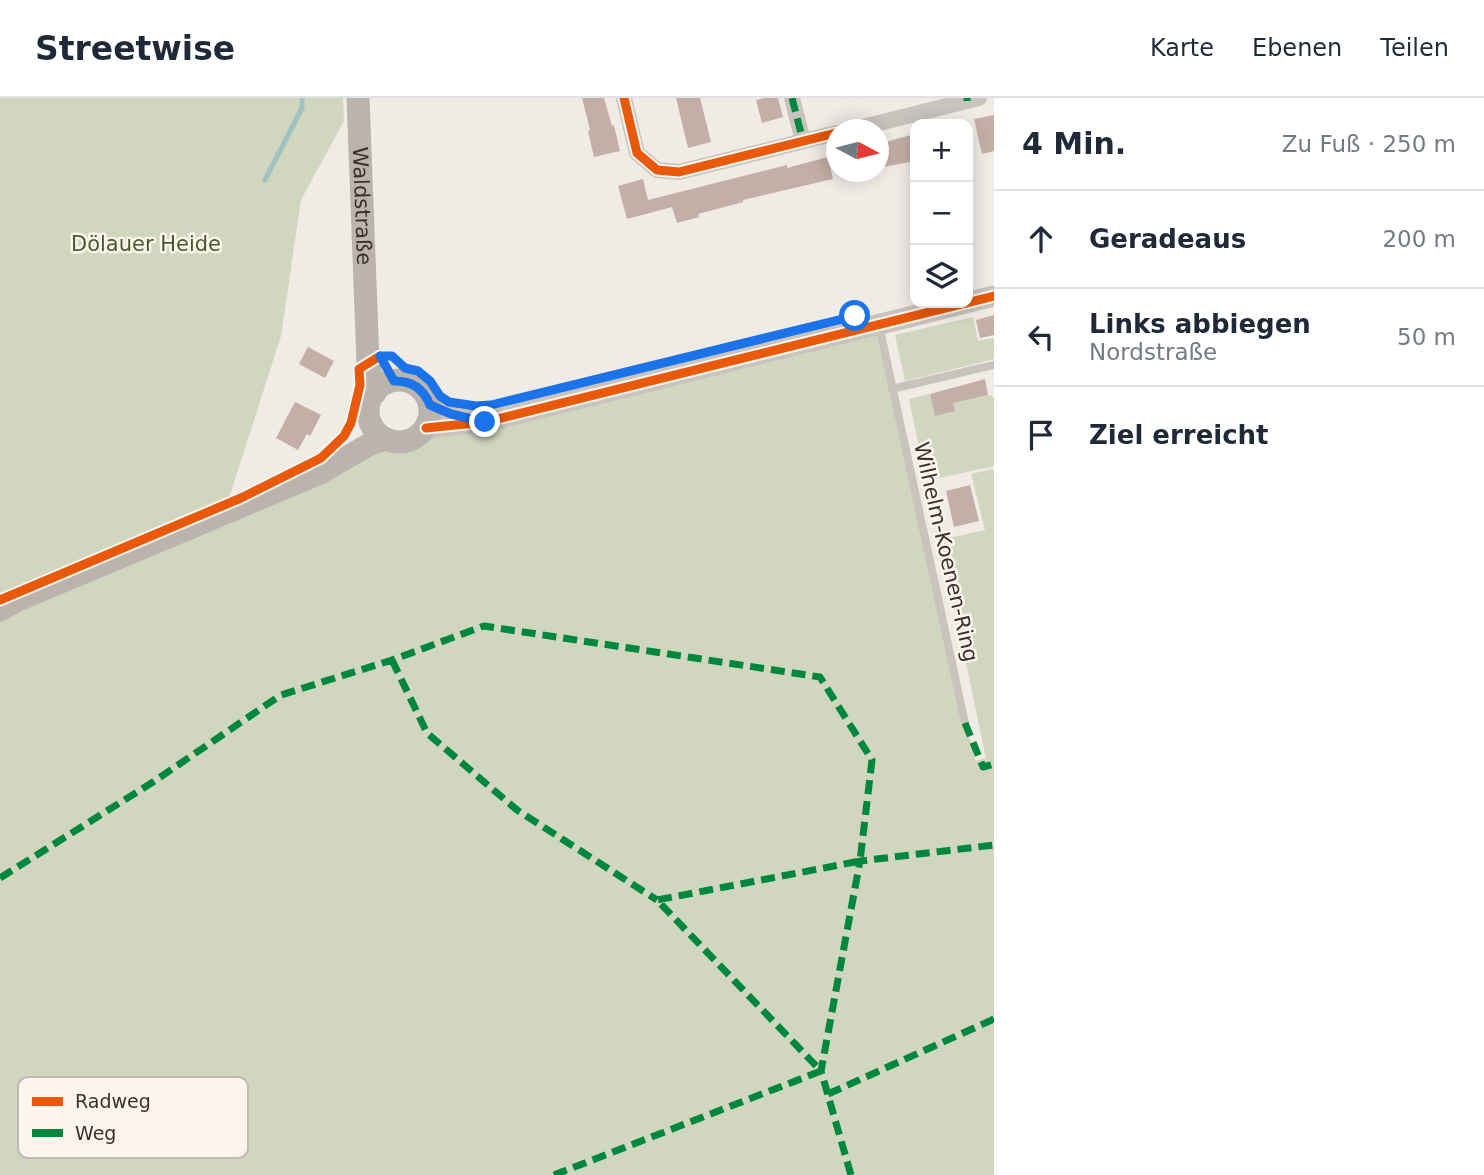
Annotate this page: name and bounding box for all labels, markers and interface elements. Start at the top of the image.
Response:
text: Streetwise [35,29,235,68]
text: Karte [1150,34,1214,62]
text: Ebenen [1252,34,1342,62]
text: Teilen [1380,34,1449,62]
north arrow [826,119,889,182]
map controls [910,119,973,308]
button: + [910,119,973,182]
text: 4 Min. [1022,126,1126,161]
text: Zu Fuß · 250 m [1282,131,1456,157]
street label: Waldstraße [348,146,376,266]
button: − [910,182,973,245]
icon: ahead [1022,220,1060,258]
text: Geradeaus [1089,224,1246,254]
text: 200 m [1382,226,1456,252]
park label: Dölauer Heide [71,232,221,256]
button: layers [910,245,973,308]
route start [839,300,870,331]
text: Links abbiegen [1089,309,1311,339]
icon: left [1022,318,1060,356]
text: 50 m [1397,324,1456,350]
text: Nordstraße [1089,339,1217,365]
route end [469,406,500,437]
icon: arrive [1022,416,1060,454]
text: Ziel erreicht [1089,420,1269,450]
street label: Wilhelm-Koenen-Ring [909,440,983,664]
legend [18,1077,248,1158]
text: Radweg [75,1090,151,1112]
text: Weg [75,1122,116,1144]

